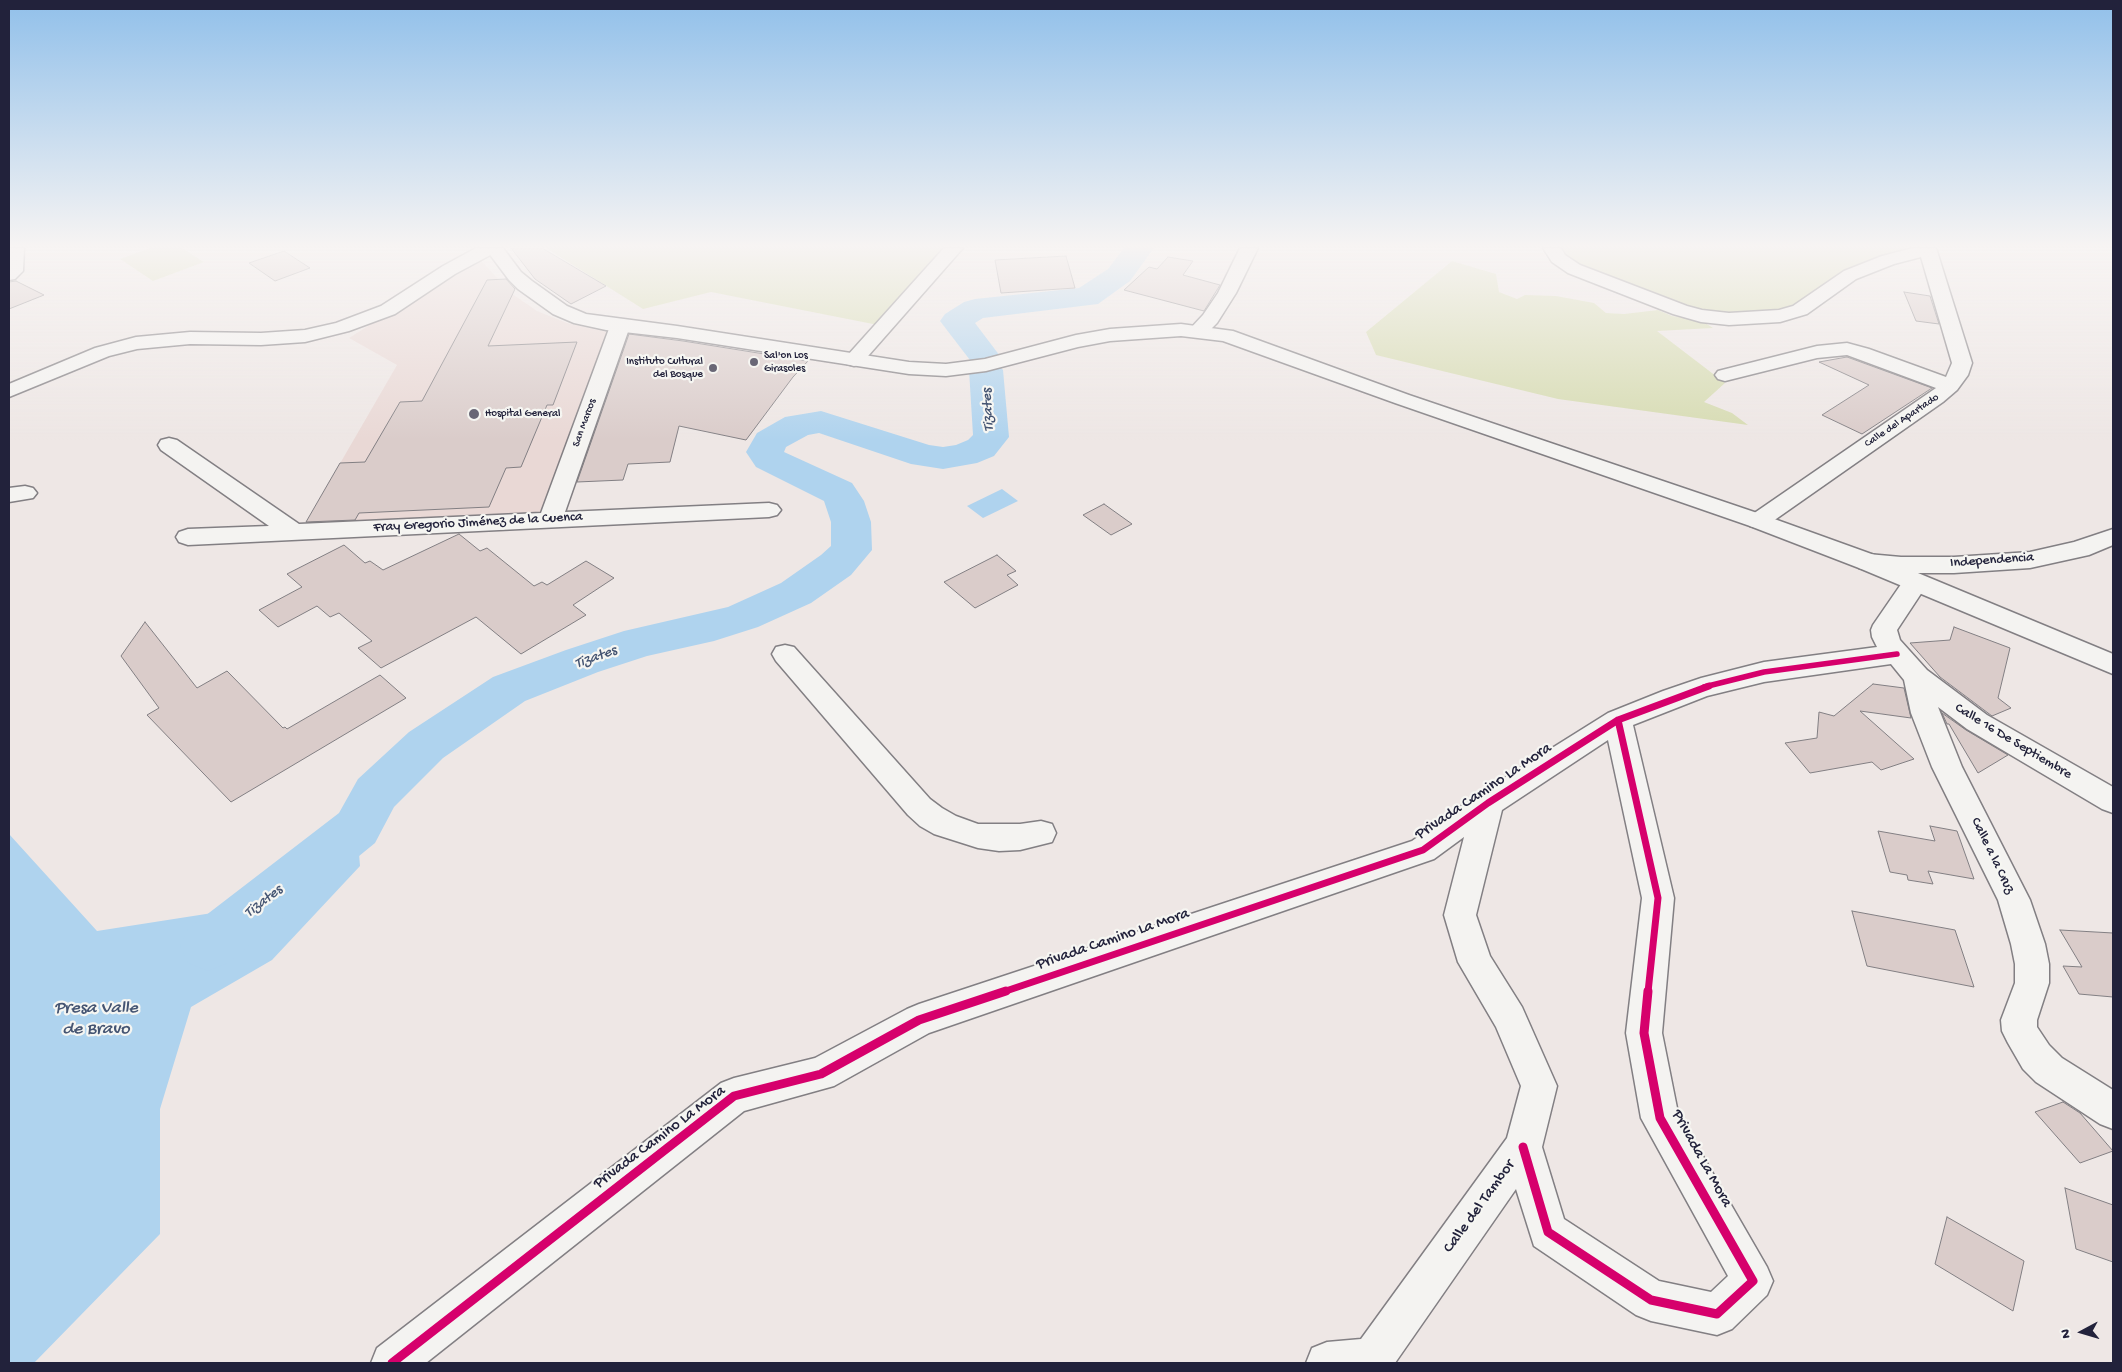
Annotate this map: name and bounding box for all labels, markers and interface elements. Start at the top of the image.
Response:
place label: Sal'on Los Girasoles [764,349,808,375]
place label: Instituto Cultural del Bosque [626,355,703,381]
marker: Sal'on Los Girasoles [748,356,760,368]
marker: Instituto Cultural del Bosque [707,362,719,374]
water label: Tizates [979,388,999,432]
street label: Calle del Apartado [1862,391,1942,451]
street label: San Marcos [570,397,600,449]
marker: Hospital General [467,407,481,421]
place label: Hospital General [485,407,560,421]
street label: Fray Gregorio Jiménez de la Cuenca [373,509,583,537]
street label: Independencia [1950,550,2034,572]
water label: Tizates [573,642,619,674]
street label: Calle 16 De Septiembre [1951,700,2075,784]
street label: Privada Camino La Mora [1412,739,1556,845]
street label: Calle a la Cruz [1966,815,2018,897]
water label: Tizates [241,882,287,922]
street label: Privada Camino La Mora [1034,905,1192,975]
water label: Presa Valle de Bravo [54,998,138,1040]
street label: Privada Camino La Mora [590,1082,730,1194]
street label: Privada La Mora [1666,1107,1736,1211]
street label: Calle del Tambor [1440,1157,1520,1257]
north arrow [2057,1307,2107,1357]
text: N [2058,1328,2076,1339]

